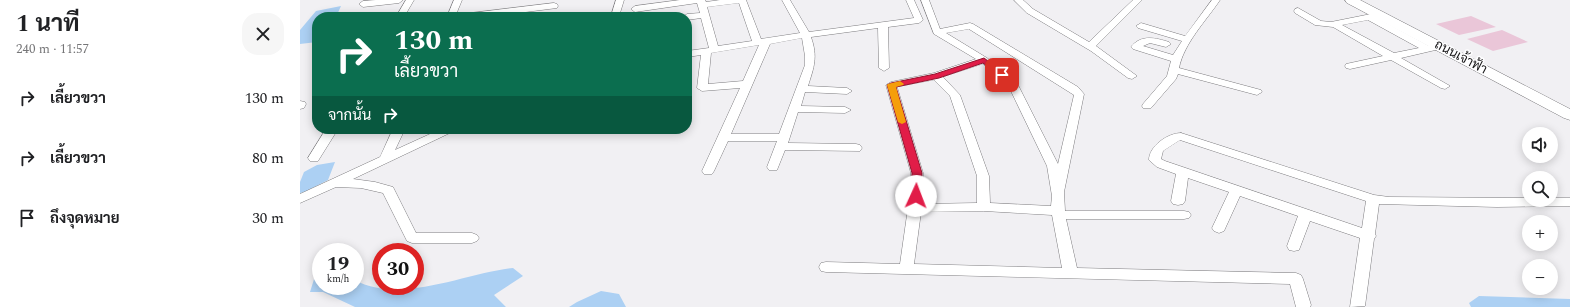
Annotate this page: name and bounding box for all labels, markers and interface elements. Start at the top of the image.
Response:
text: 1 นาที [16,6,80,42]
button: close [242,13,284,55]
text: 130 m [394,19,473,62]
icon: right [328,28,380,80]
street label: ถนนเจ้าฟ้า [1431,35,1491,79]
text: 240 m · 11:57 [16,39,89,59]
text: เลี้ยวขวา [394,58,458,85]
pin [985,58,1019,92]
icon: arrive [991,64,1013,86]
icon: right [16,87,38,109]
text: เลี้ยวขวา [50,87,106,110]
text: 130 m [245,87,284,110]
text: จากนั้น [328,104,371,127]
icon: right [379,104,401,126]
map controls [1522,127,1558,295]
button: sound [1522,127,1558,163]
icon: right [16,147,38,169]
text: เลี้ยวขวา [50,147,106,170]
text: 80 m [252,147,284,170]
button: search [1522,171,1558,207]
position arrow [895,175,937,217]
icon: arrive [16,207,38,229]
text: ถึงจุดหมาย [50,207,120,230]
text: 30 m [252,207,284,230]
button: + [1522,215,1558,251]
speed limit sign: 30 [372,243,424,295]
text: 19 [327,249,349,279]
button: − [1522,259,1558,295]
text: km/h [327,271,349,287]

